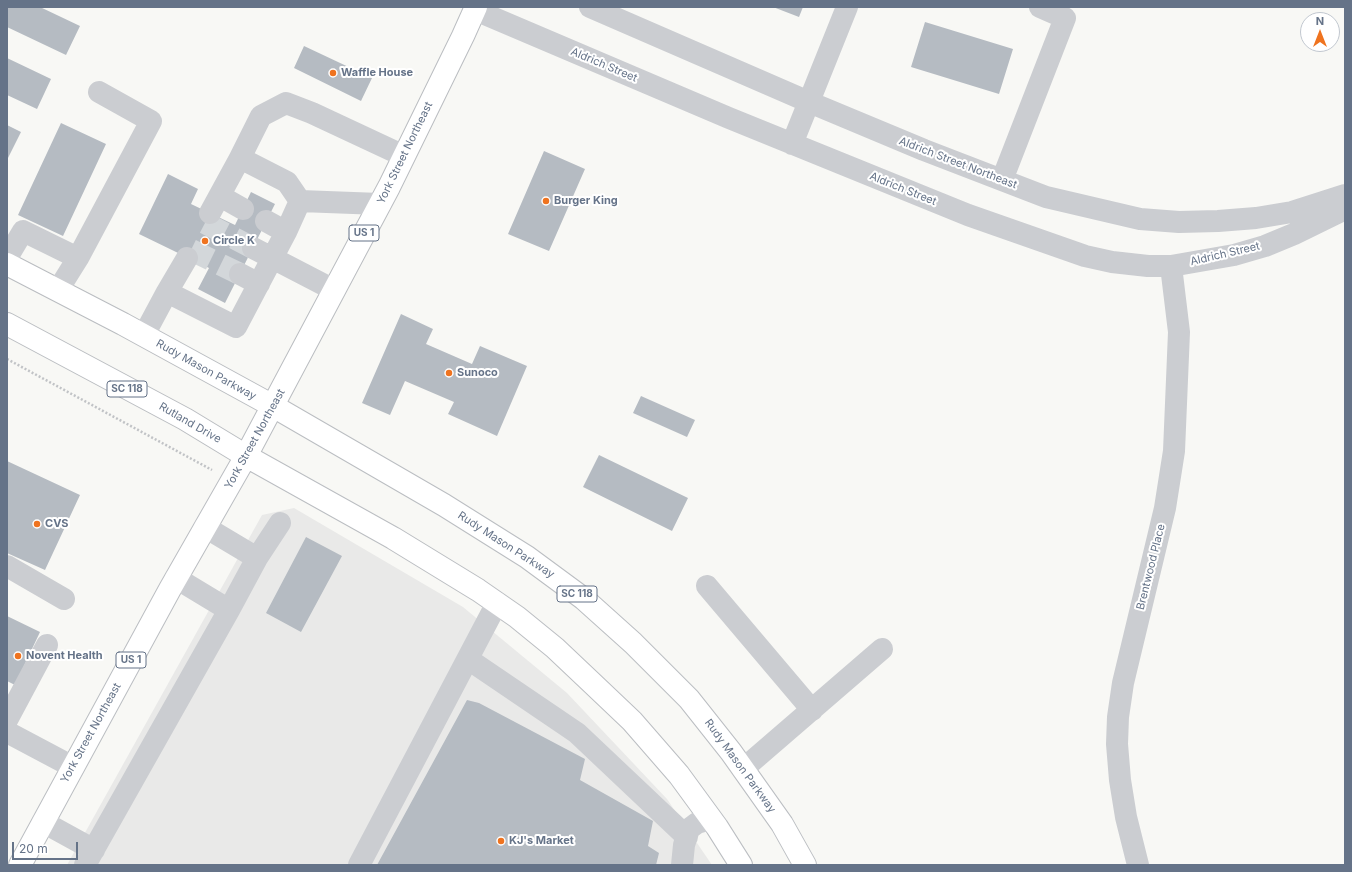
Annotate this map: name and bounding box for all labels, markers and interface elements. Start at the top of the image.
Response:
north arrow [1300,12,1340,52]
text: N [1316,14,1324,28]
street label: Aldrich Street [569,45,639,85]
place label: Waffle House [341,66,413,80]
marker: Waffle House [328,68,338,78]
street label: York Street Northeast [374,100,436,206]
street label: Aldrich Street Northeast [897,134,1019,192]
street label: Aldrich Street [868,170,938,208]
place label: Burger King [554,194,618,208]
marker: Burger King [541,196,551,206]
road number: US 1 [349,225,379,241]
place label: Circle K [213,234,255,248]
marker: Circle K [200,236,210,246]
street label: Aldrich Street [1189,240,1261,268]
street label: Rudy Mason Parkway [154,337,258,403]
place label: Sunoco [457,366,498,380]
marker: Sunoco [444,368,454,378]
road number: SC 118 [107,381,147,397]
street label: York Street Northeast [222,387,288,491]
street label: Rutland Drive [157,400,223,446]
street label: Rudy Mason Parkway [455,509,557,581]
place label: CVS [45,517,69,531]
marker: CVS [32,519,42,529]
street label: Brentwood Place [1134,523,1168,611]
road number: SC 118 [557,586,597,602]
place label: Novent Health [26,649,103,663]
marker: Novent Health [13,651,23,661]
road number: US 1 [116,652,146,668]
street label: York Street Northeast [58,681,124,785]
street label: Rudy Mason Parkway [702,717,778,815]
scale bar [14,834,80,860]
place label: KJ's Market [509,834,574,848]
marker: KJ's Market [496,836,506,846]
text: 20 m [19,841,48,856]

